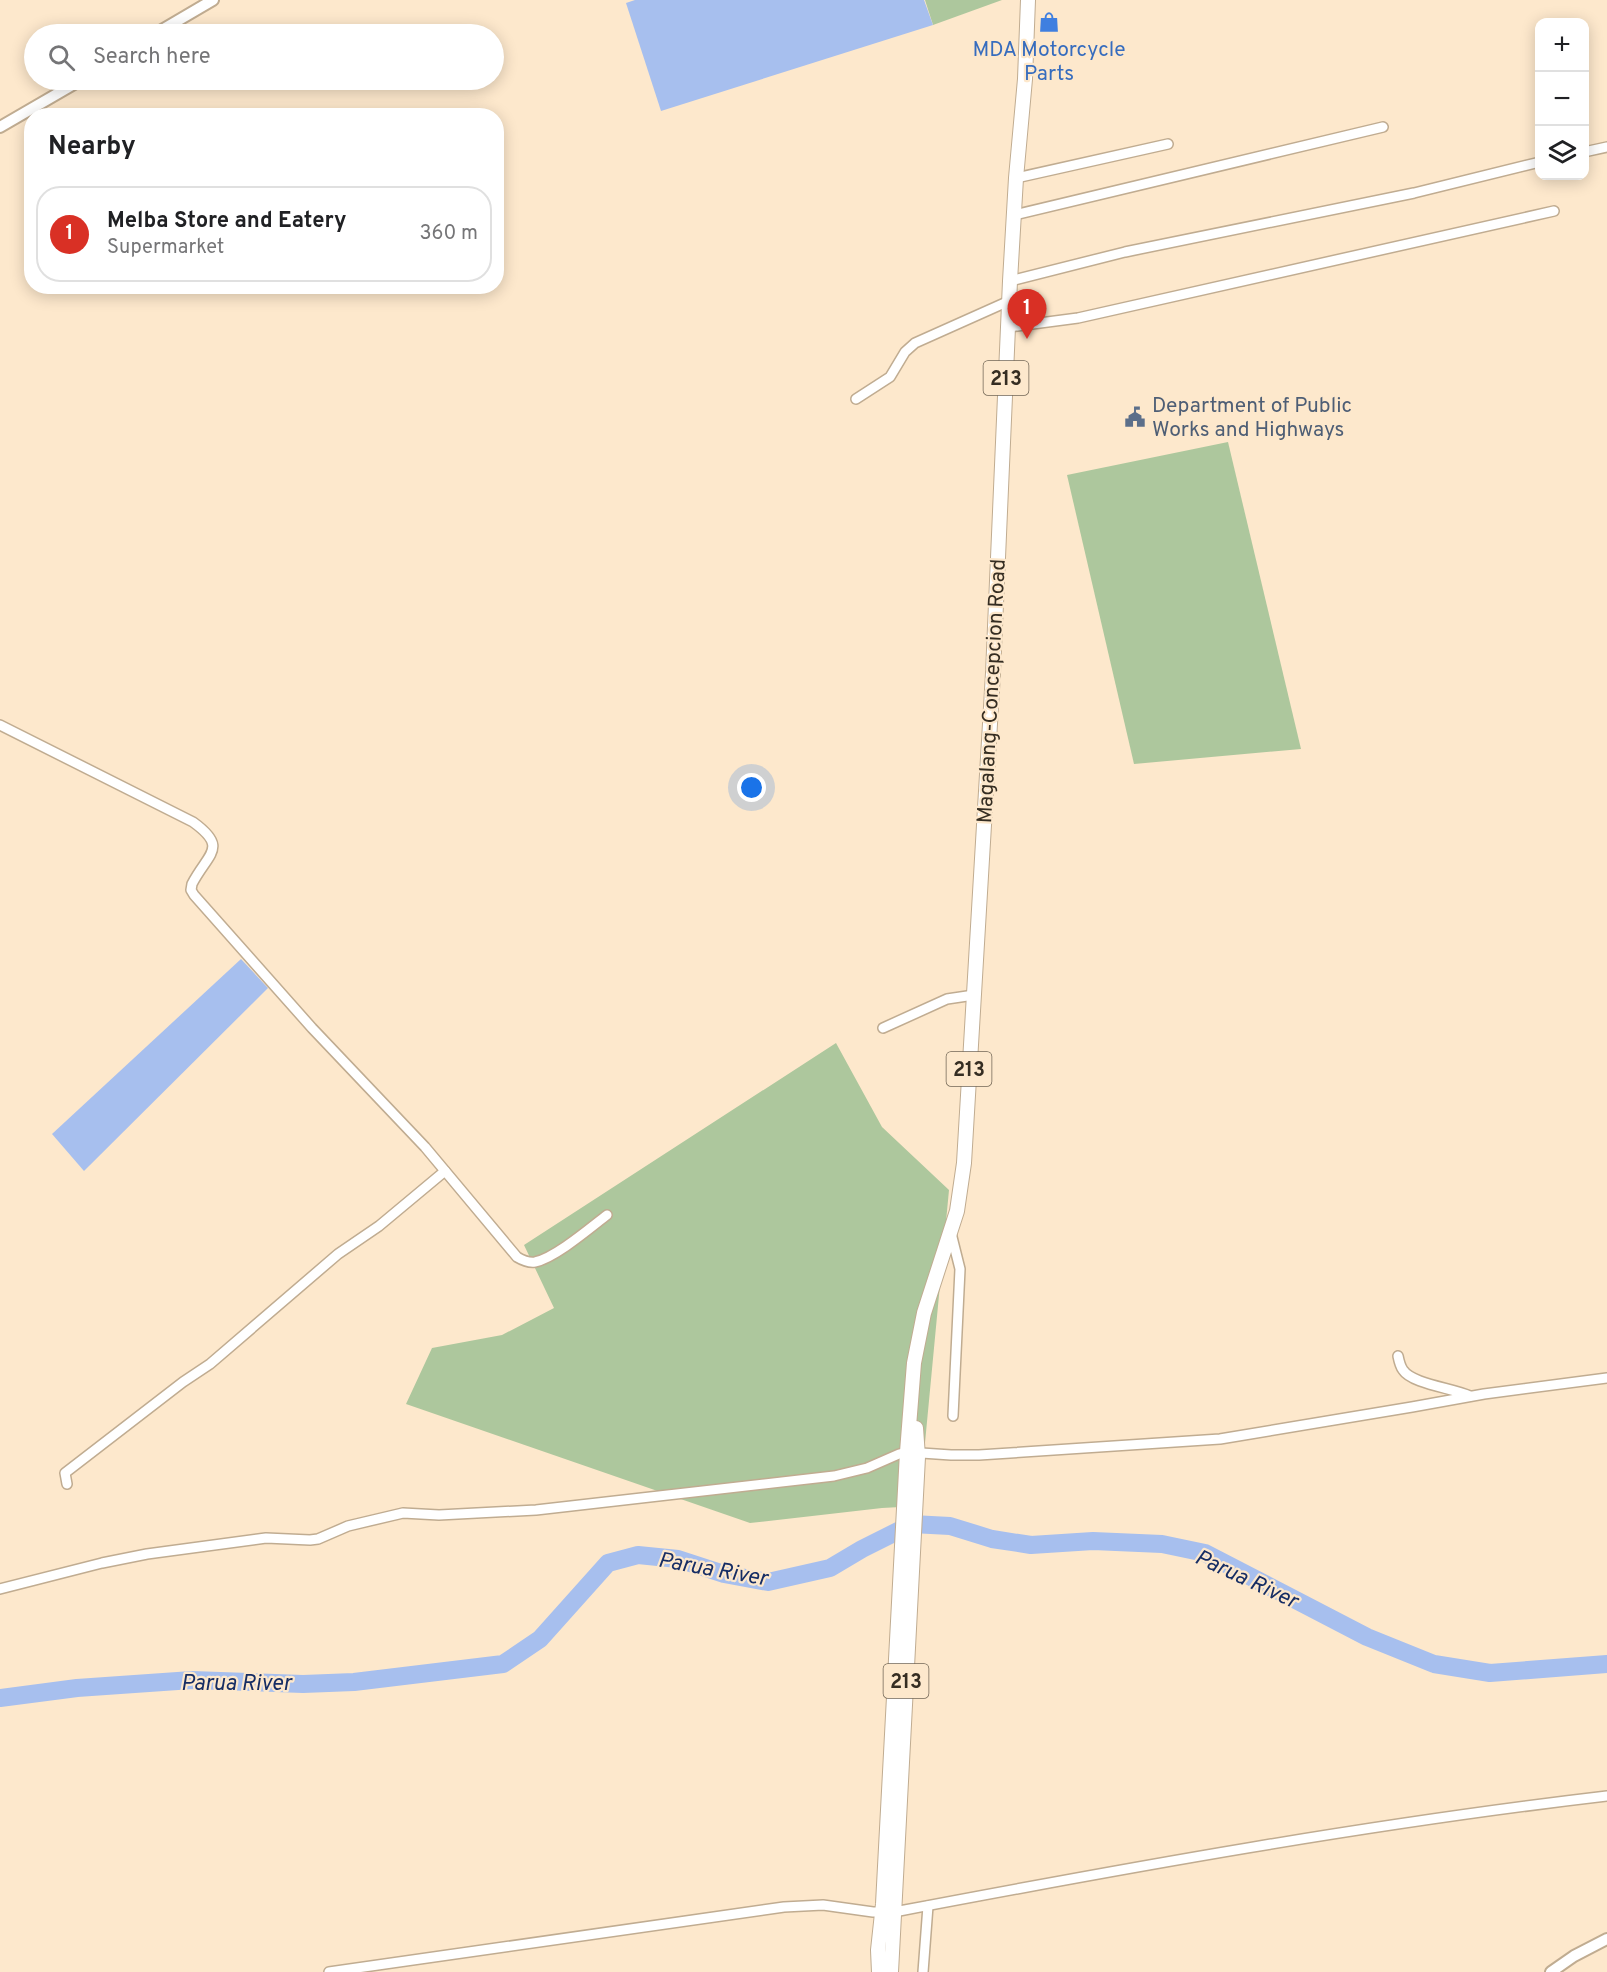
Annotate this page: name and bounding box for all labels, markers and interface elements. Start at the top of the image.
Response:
shop icon: MDA Motorcycle Parts [1037,10,1061,34]
map controls [1535,18,1589,180]
button: + [1535,18,1589,72]
search box [24,24,504,90]
place label: MDA Motorcycle Parts [973,37,1125,88]
icon: search [45,41,78,74]
text: Search here [93,44,211,71]
button: − [1535,72,1589,126]
button: layers [1535,126,1589,180]
text: Nearby [48,131,136,164]
text: Melba Store and Eatery [107,208,346,235]
text: 1 [66,221,74,247]
text: 360 m [420,221,478,247]
text: Supermarket [107,235,224,261]
pin: 1 [1008,290,1046,339]
road number: 213 [984,361,1028,395]
place label: Department of Public Works and Highways [1152,393,1352,444]
public building icon: Department of Public Works and Highways [1123,405,1147,429]
street label: Magalang-Concepcion Road [972,558,1013,824]
your location [737,773,766,802]
road number: 213 [946,1052,992,1086]
water label: Parua River [1190,1545,1303,1617]
water label: Parua River [656,1548,771,1594]
road number: 213 [884,1664,928,1698]
water label: Parua River [181,1671,293,1698]

